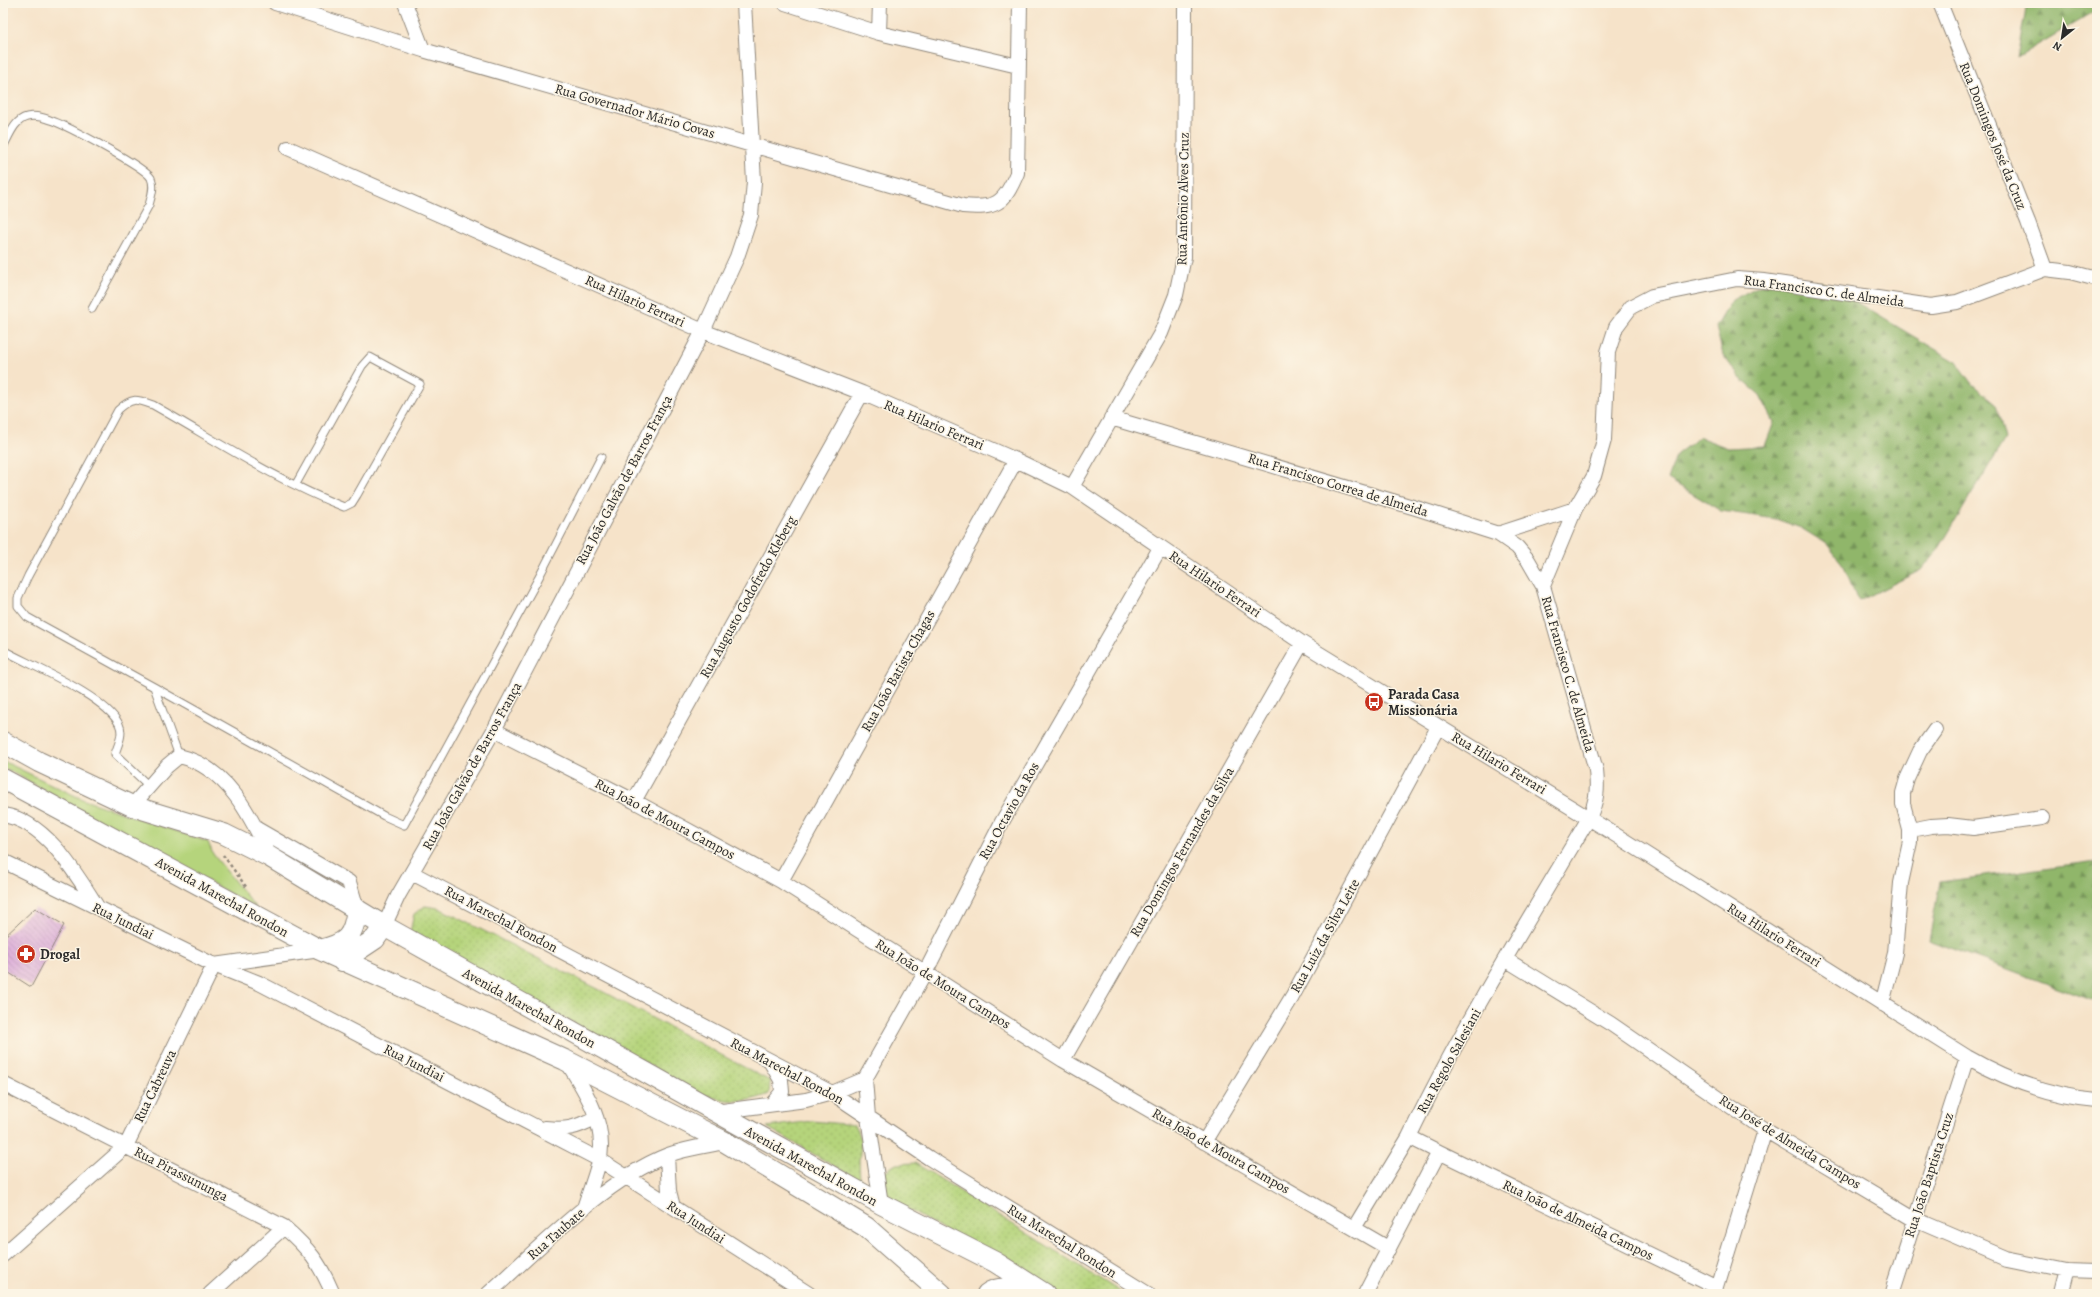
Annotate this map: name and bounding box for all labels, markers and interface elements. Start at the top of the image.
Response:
north arrow [2042,18,2082,58]
text: N [2050,38,2064,55]
street label: Rua Domingos José da Cruz [1955,59,2031,213]
street label: Rua Governador Mário Covas [553,79,717,143]
street label: Rua Antônio Alves Cruz [1172,132,1194,266]
street label: Rua Hilario Ferrari [582,270,688,332]
street label: Rua Francisco C. de Almeida [1743,270,1906,312]
street label: Rua João Galvão de Barros França [571,391,677,568]
street label: Rua Hilario Ferrari [881,395,987,455]
street label: Rua Francisco Correa de Almeida [1245,448,1431,522]
street label: Rua Augusto Godofredo Kleberg [695,512,801,682]
street label: Rua Hilario Ferrari [1165,546,1265,622]
street label: Rua Francisco C. de Almeida [1537,594,1600,755]
street label: Rua João Batista Chagas [856,606,940,736]
street label: Rua João Galvão de Barros França [418,678,527,854]
place label: Parada Casa Missionária [1388,685,1460,720]
bus stop icon: Parada Casa Missionária [1363,691,1385,713]
street label: Rua Hilario Ferrari [1448,727,1550,799]
street label: Rua Octavio da Ros [974,759,1044,863]
street label: Rua Domingos Fernandes da Silva [1125,763,1239,941]
street label: Rua João de Moura Campos [591,774,739,864]
street label: Avenida Marechal Rondon [151,852,292,942]
street label: Rua Luiz da Silva Leite [1286,876,1364,996]
street label: Rua Marechal Rondon [441,881,561,957]
street label: Rua Jundiai [89,898,157,944]
street label: Rua Hilario Ferrari [1723,898,1825,972]
street label: Rua João de Moura Campos [872,935,1014,1033]
pharmacy icon: Drogal [15,943,37,965]
place label: Drogal [40,945,80,964]
street label: Avenida Marechal Rondon [458,963,599,1053]
street label: Rua Regolo Salesiani [1412,1005,1486,1117]
street label: Rua Marechal Rondon [727,1033,847,1109]
street label: Rua Jundiai [380,1039,448,1087]
street label: Rua Cabreuva [129,1046,181,1126]
street label: Rua José de Almeida Campos [1715,1090,1865,1194]
street label: Rua João de Moura Campos [1149,1104,1293,1198]
street label: Rua João Baptista Cruz [1900,1110,1958,1240]
street label: Avenida Marechal Rondon [740,1121,881,1211]
street label: Rua Pirassununga [131,1142,232,1206]
street label: Rua João de Almeida Campos [1499,1175,1657,1265]
street label: Rua Jundiai [663,1196,729,1248]
street label: Rua Marechal Rondon [1004,1200,1121,1283]
street label: Rua Taubate [523,1204,589,1264]

